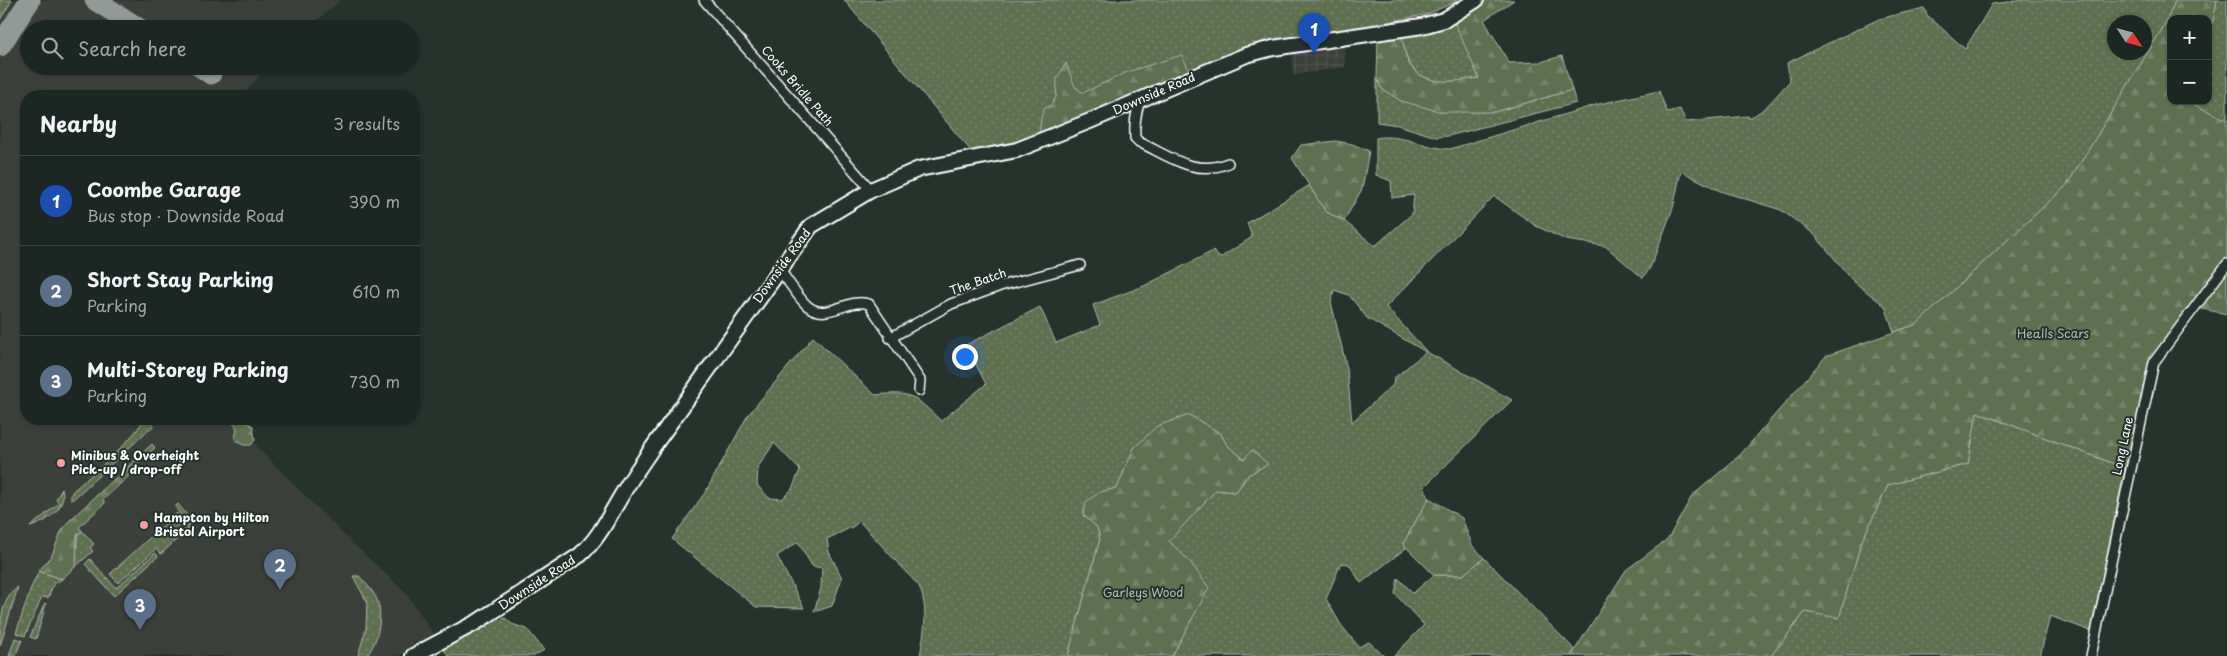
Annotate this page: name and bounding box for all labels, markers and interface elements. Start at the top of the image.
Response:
pin: 1 [1298,13,1330,54]
north arrow [2107,15,2152,60]
map controls [2167,15,2212,105]
button: + [2167,15,2212,60]
search box [20,20,420,75]
icon: search [38,34,66,62]
text: Search here [78,34,187,62]
street label: Cooks Bridle Path [758,41,838,130]
button: − [2167,60,2212,105]
street label: Downside Road [1109,67,1198,119]
text: Nearby [40,107,117,139]
text: 3 results [333,111,400,135]
text: Coombe Garage [87,175,241,203]
text: 1 [52,189,60,213]
text: 390 m [349,189,400,213]
text: Bus stop · Downside Road [87,203,284,227]
street label: Downside Road [748,224,814,307]
street label: The Batch [947,263,1008,299]
text: Short Stay Parking [87,265,274,293]
text: 2 [50,279,62,303]
text: 610 m [352,279,400,303]
text: Parking [87,293,147,317]
park label: Healls Scars [2017,324,2089,342]
your location [952,344,978,370]
text: Multi-Storey Parking [87,355,289,383]
text: 3 [51,369,61,393]
text: 730 m [349,369,400,393]
text: Parking [87,383,147,407]
street label: Long Lane [2107,415,2137,477]
place label: Minibus & Overheight Pick-up / drop-off [71,446,199,478]
marker: Minibus & Overheight Pick-up / drop-off [55,457,67,469]
place label: Hampton by Hilton Bristol Airport [154,508,269,540]
marker: Hampton by Hilton Bristol Airport [138,519,150,531]
pin: 2 [264,549,296,590]
street label: Downside Road [494,551,578,614]
park label: Garleys Wood [1103,583,1183,601]
pin: 3 [124,589,156,630]

